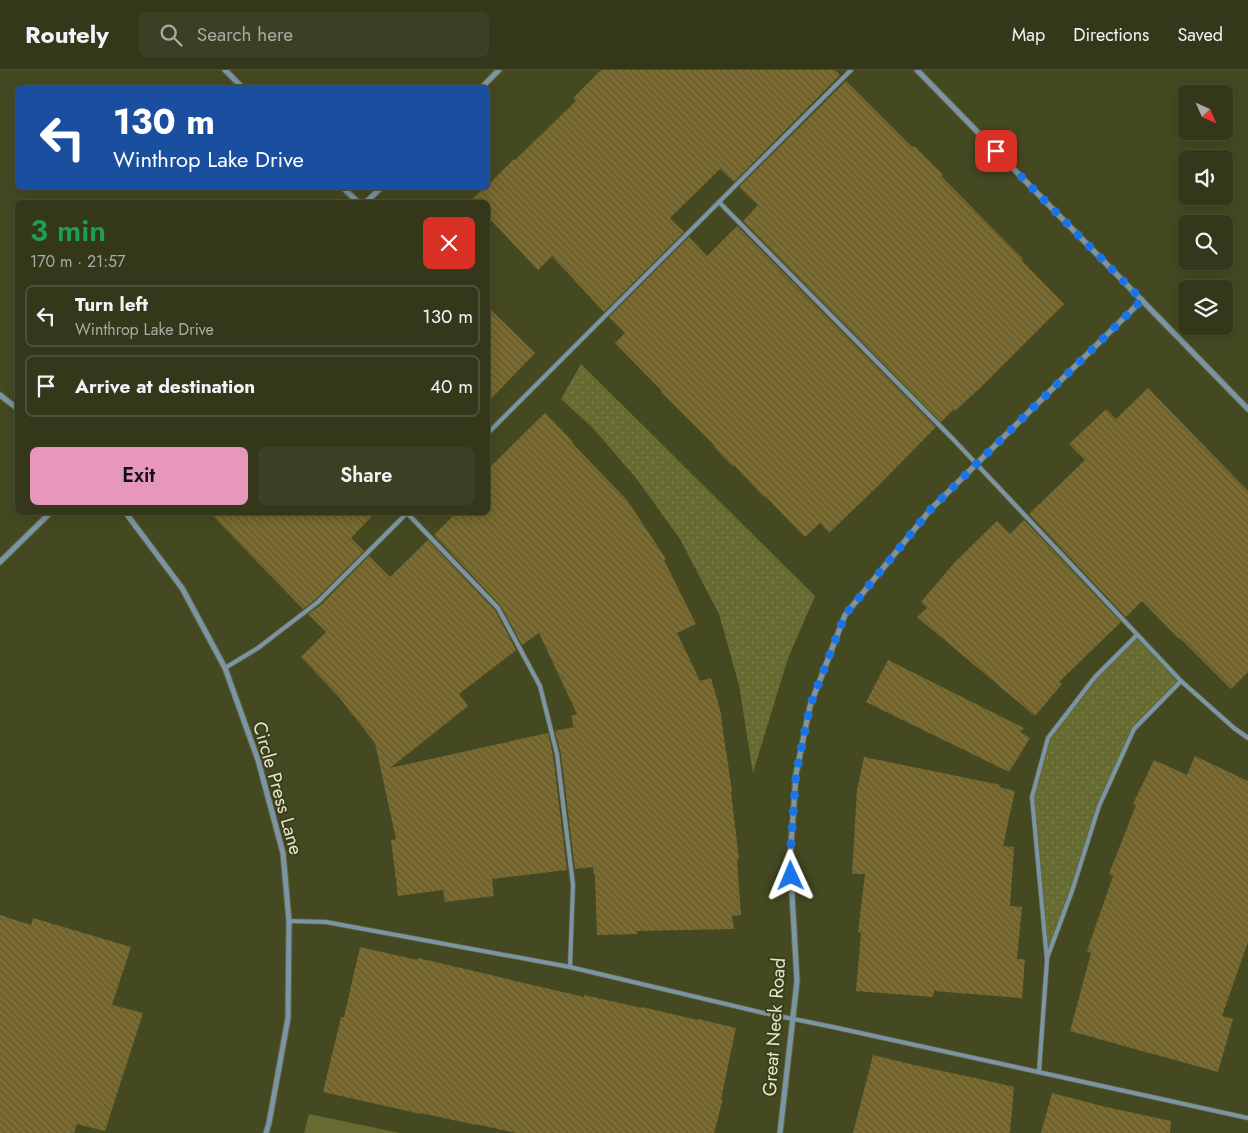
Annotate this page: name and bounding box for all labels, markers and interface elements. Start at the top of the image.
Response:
search box [139,12,489,57]
text: Routely [25,17,109,52]
icon: search [157,21,185,49]
text: Search here [197,21,293,48]
text: Map [1012,22,1045,48]
text: Directions [1073,22,1149,48]
text: Saved [1177,22,1223,48]
north arrow [1178,85,1232,140]
map controls [1178,85,1233,335]
text: 130 m [113,97,215,147]
icon: left [30,105,95,170]
pin [975,130,1017,172]
icon: arrive [982,137,1010,165]
text: Winthrop Lake Drive [113,143,304,175]
button: sound [1178,150,1233,205]
text: 3 min [30,209,106,252]
button: search [1178,215,1233,270]
button: close [423,217,475,269]
text: 170 m · 21:57 [30,250,125,273]
button: layers [1178,280,1233,335]
text: Turn left [75,291,148,318]
icon: left [32,302,60,330]
text: 130 m [422,303,473,330]
text: Winthrop Lake Drive [75,318,214,341]
icon: arrive [32,372,60,400]
text: Arrive at destination [75,373,255,400]
text: 40 m [430,373,473,400]
button: Exit [30,447,248,505]
button: Share [258,447,475,505]
street label: Circle Press Lane [246,718,310,858]
position arrow [764,849,816,901]
street label: Great Neck Road [756,957,792,1097]

